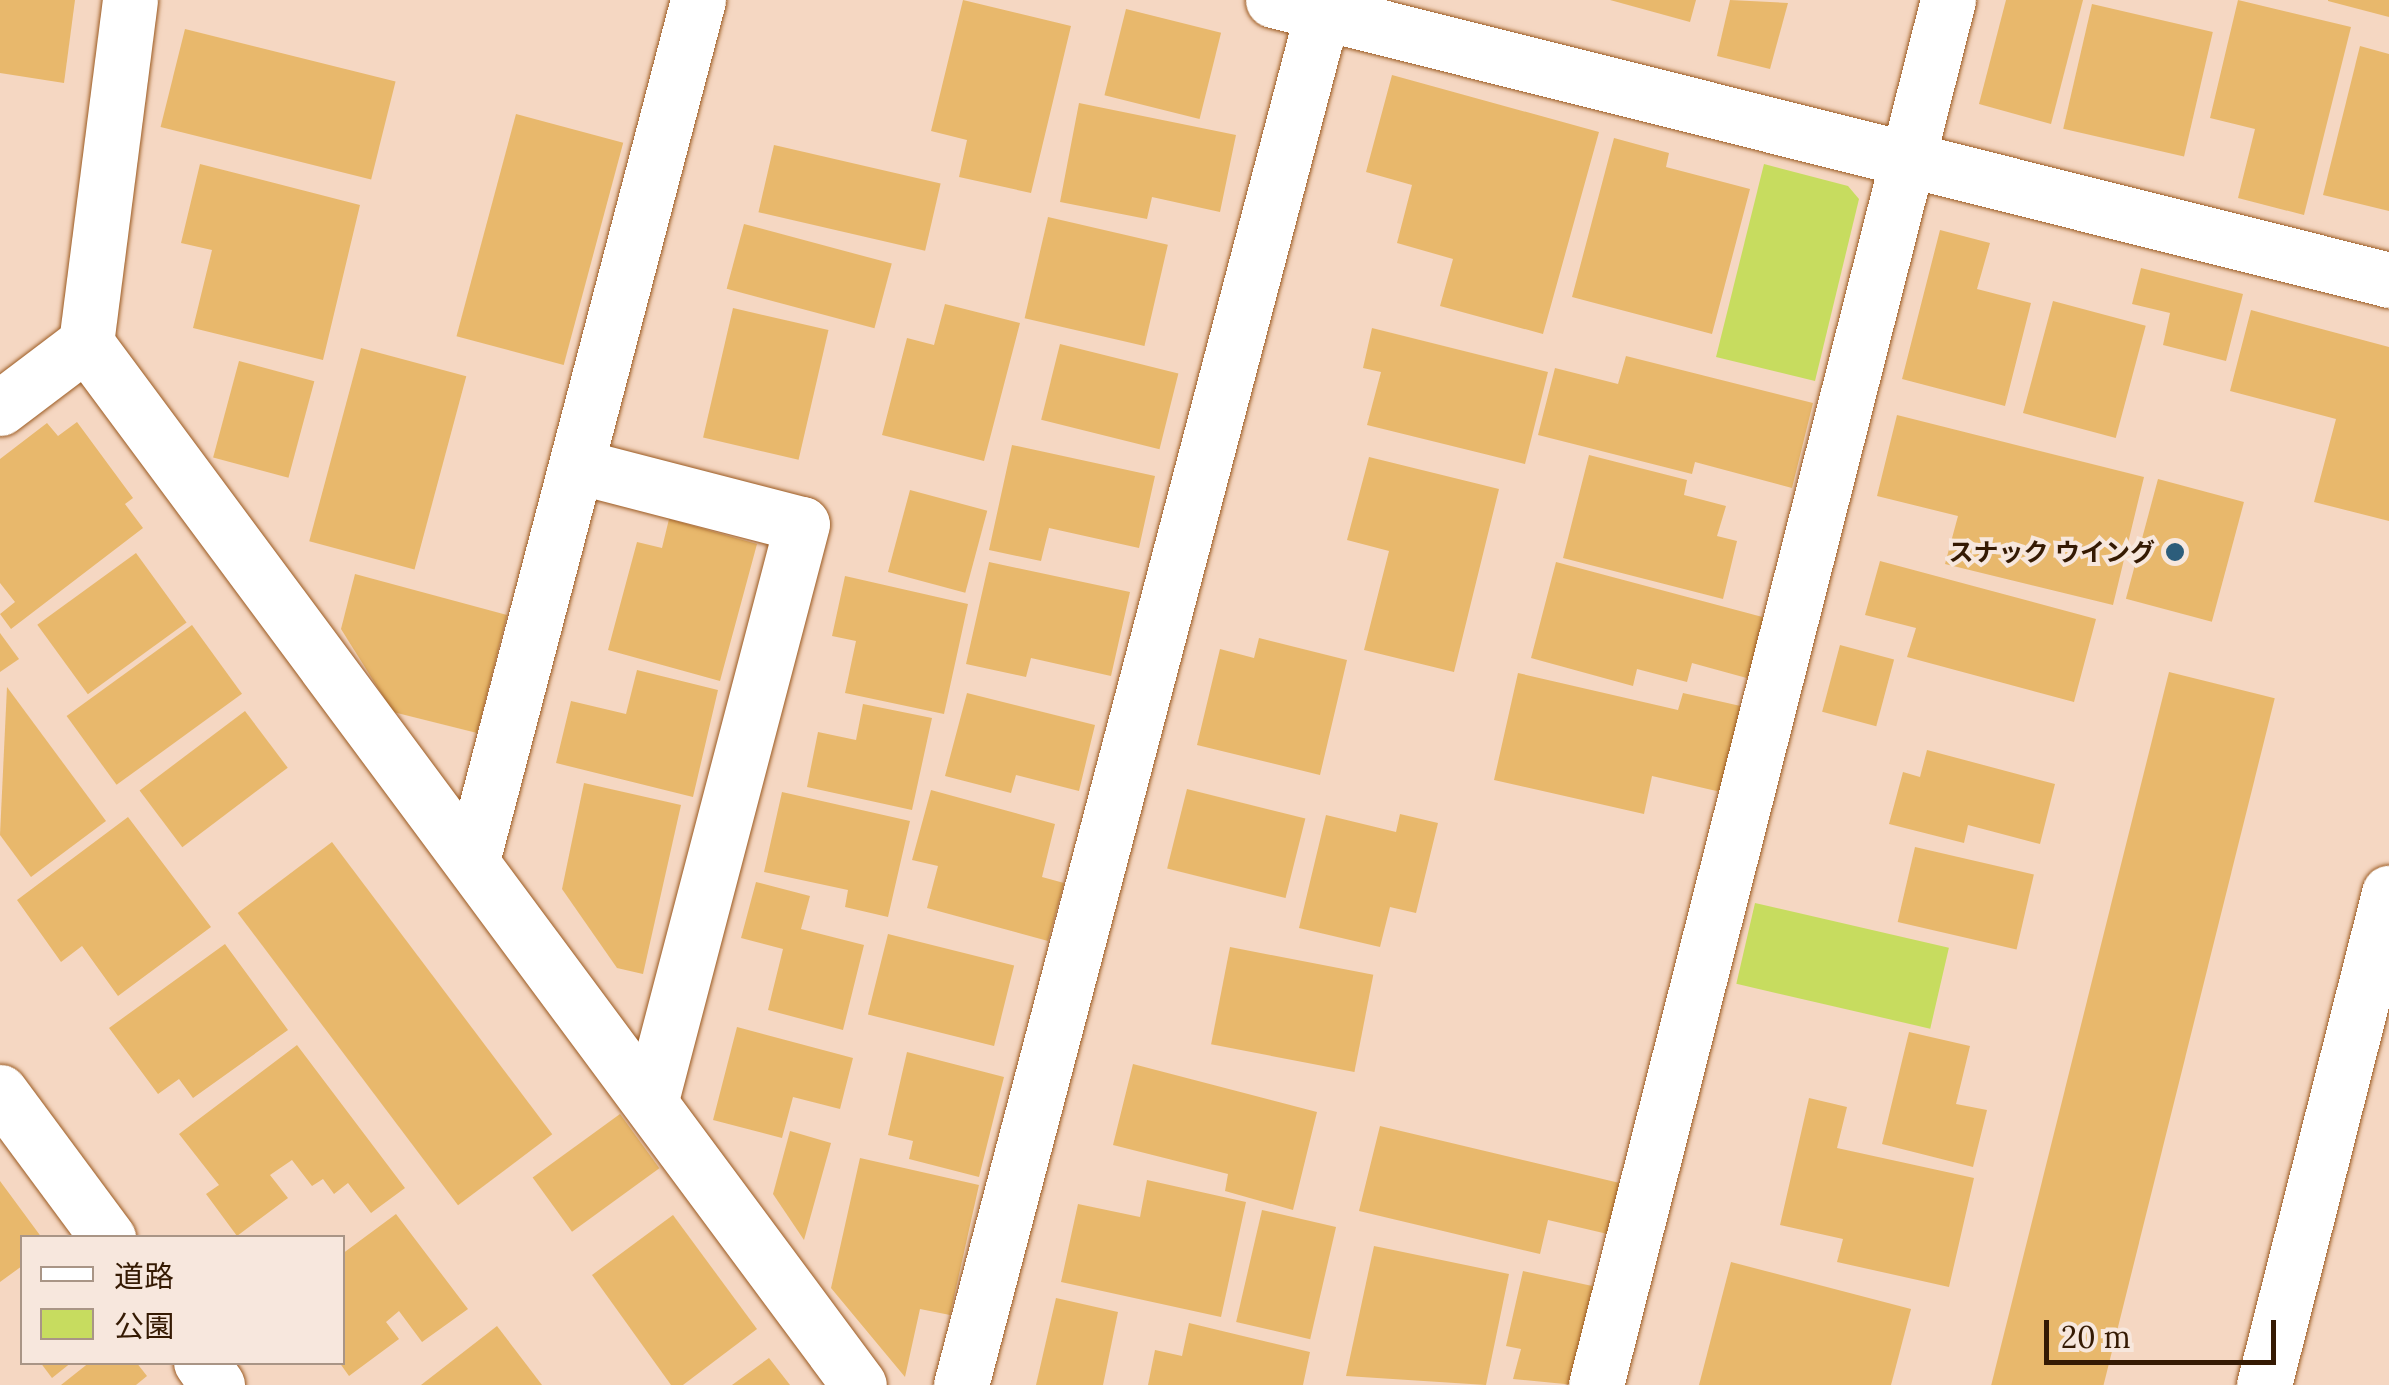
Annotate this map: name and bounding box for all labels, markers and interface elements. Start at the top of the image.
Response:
place label: スナック ウイング [1948,537,2155,567]
marker: スナック ウイング [2164,541,2186,563]
legend [20,1235,345,1365]
text: 道路 [114,1257,174,1295]
scale bar [2049,1300,2282,1362]
text: 公園 [114,1307,174,1345]
text: 20 m [2061,1318,2130,1356]

